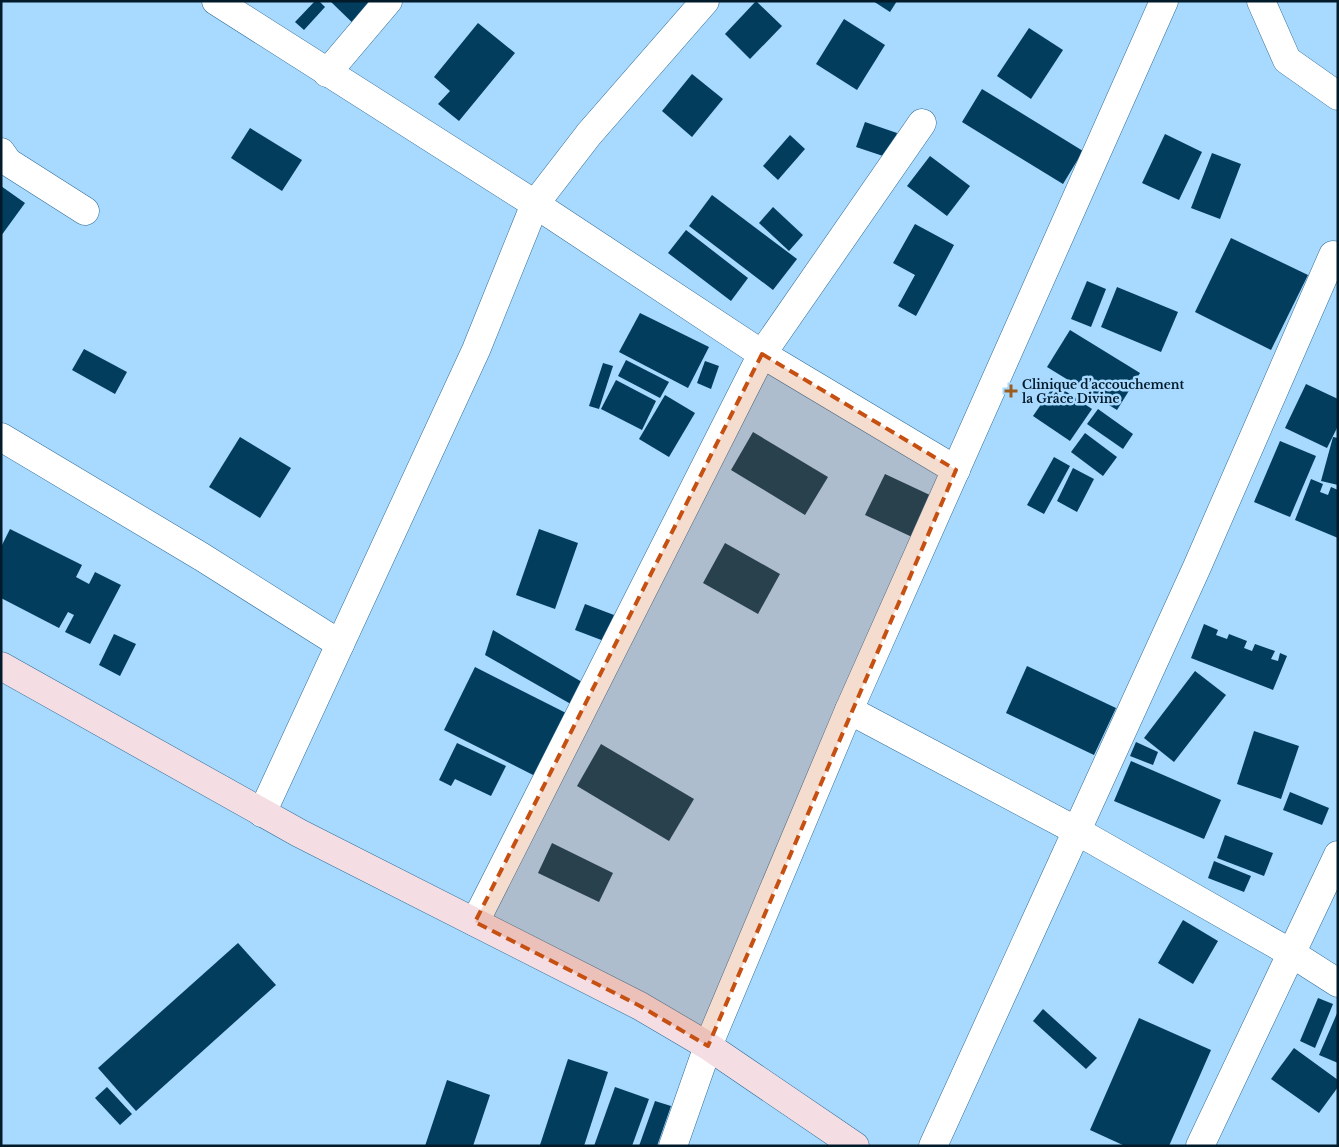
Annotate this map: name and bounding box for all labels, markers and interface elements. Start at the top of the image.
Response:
place label: Clinique d’accouchement la Grâce Divine [1022,377,1185,406]
marker: Clinique d’accouchement la Grâce Divine [1004,384,1018,398]

